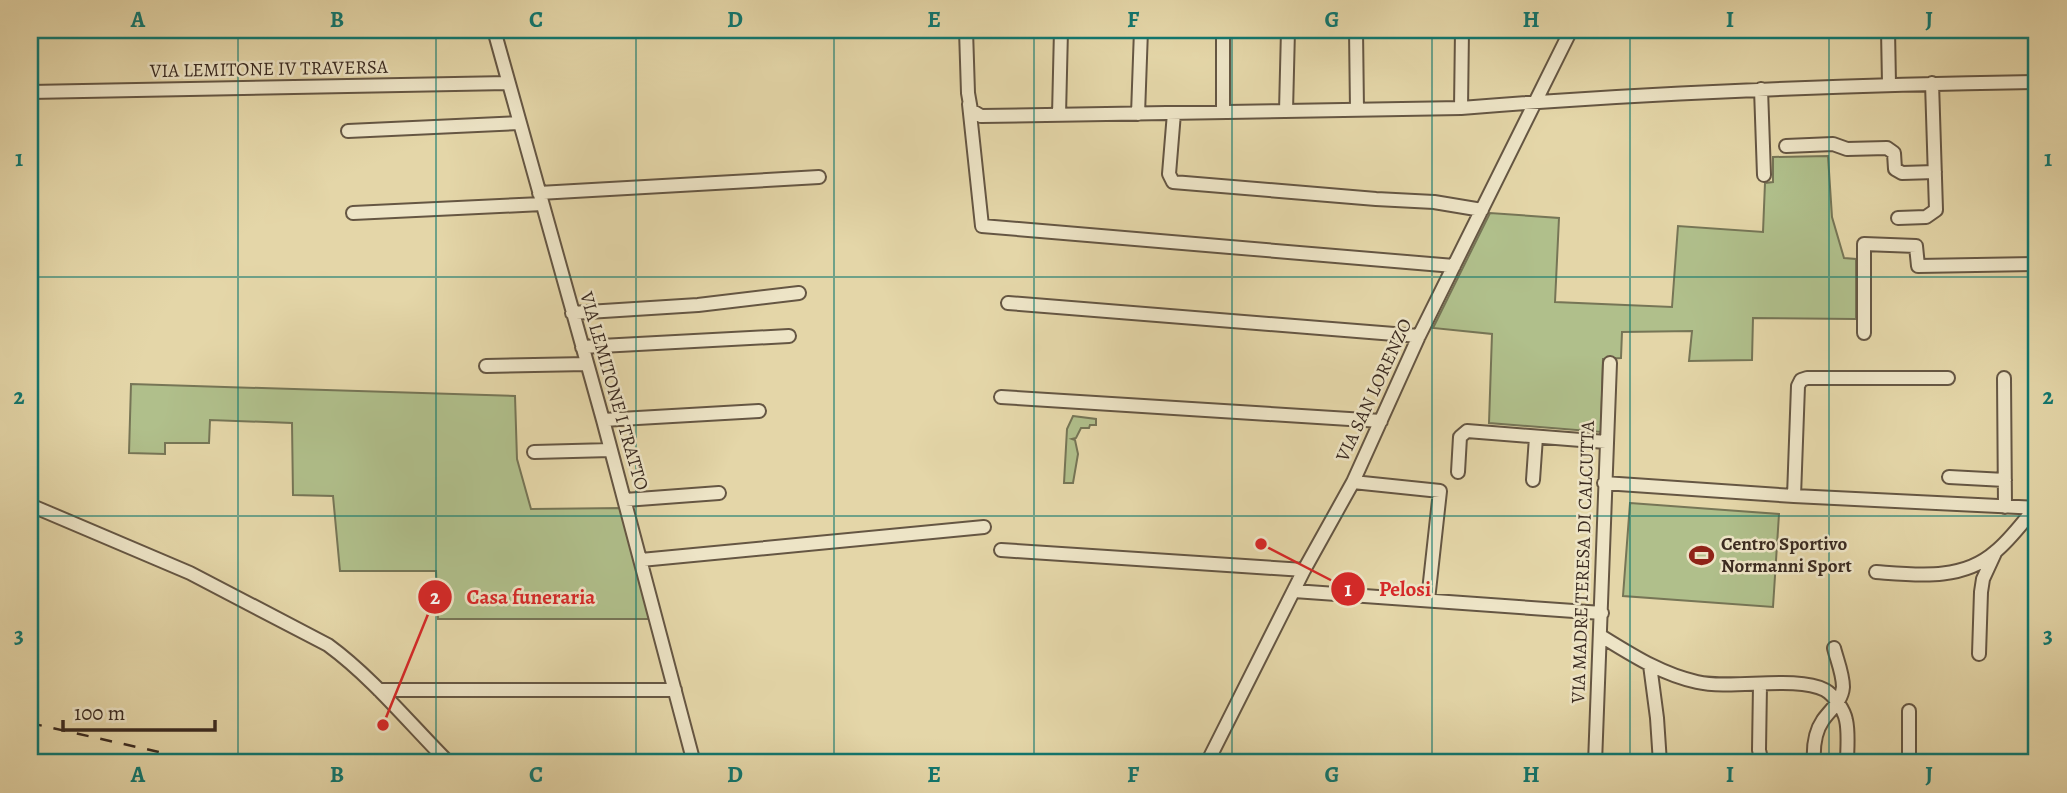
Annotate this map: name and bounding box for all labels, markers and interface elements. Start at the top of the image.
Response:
text: A [130,4,146,35]
text: B [330,4,344,35]
text: C [529,4,543,35]
text: D [727,4,743,35]
text: E [927,4,941,35]
text: F [1127,4,1140,35]
text: G [1324,4,1340,35]
text: H [1522,4,1540,35]
text: I [1726,4,1734,35]
text: J [1925,4,1933,35]
street label: VIA LEMITONE IV TRAVERSA [149,54,389,84]
text: 1 [15,143,23,174]
text: 1 [2044,143,2052,174]
street label: VIA LEMITONE I TRATTO [573,288,655,493]
street label: VIA SAN LORENZO [1329,314,1419,467]
text: 2 [13,381,25,412]
text: 2 [2042,381,2054,412]
street label: VIA MADRE TERESA DI CALCUTTA [1565,419,1601,705]
place label: Centro Sportivo Normanni Sport [1721,531,1852,579]
sports icon: Centro Sportivo Normanni Sport [1687,541,1715,569]
callout: Pelosi [1330,568,1445,610]
text: 1 [1344,575,1352,603]
text: Pelosi [1379,575,1431,603]
callout: Casa funeraria [417,576,609,618]
text: 2 [430,583,440,611]
text: Casa funeraria [466,583,596,611]
text: 3 [14,620,24,651]
text: 3 [2043,620,2053,651]
scale bar [63,688,215,732]
text: 100 m [74,699,125,727]
text: A [130,759,146,790]
text: B [330,759,344,790]
text: C [529,759,543,790]
text: D [727,759,743,790]
text: E [927,759,941,790]
text: F [1127,759,1140,790]
text: G [1324,759,1340,790]
text: H [1522,759,1540,790]
text: I [1726,759,1734,790]
text: J [1925,759,1933,790]

